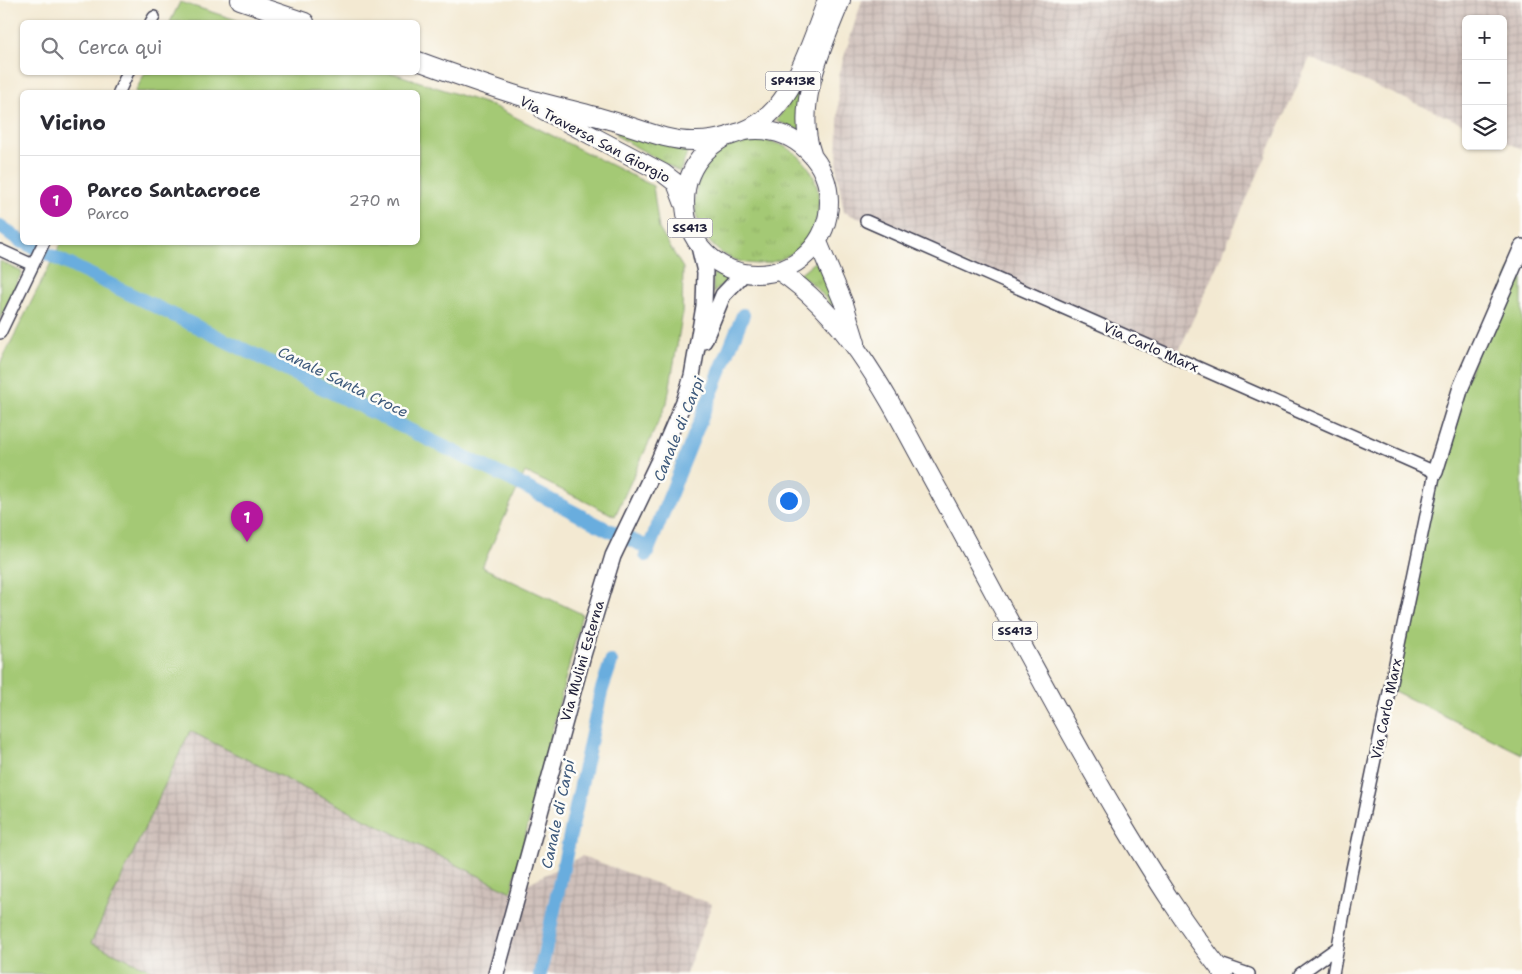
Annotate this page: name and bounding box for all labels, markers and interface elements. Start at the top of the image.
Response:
map controls [1462,15,1507,150]
button: + [1462,15,1507,60]
search box [20,20,420,75]
icon: search [38,34,66,62]
text: Cerca qui [78,35,162,60]
button: − [1462,60,1507,105]
road number: SP413R [766,72,820,90]
street label: Via Traversa San Giorgio [517,92,673,186]
button: layers [1462,105,1507,150]
text: Vicino [40,109,106,137]
text: Parco Santacroce [87,178,261,203]
text: 1 [52,190,60,211]
text: 270 m [349,190,400,211]
text: Parco [87,203,129,224]
road number: SS413 [668,218,712,238]
street label: Via Carlo Marx [1100,318,1202,376]
water label: Canale Santa Croce [274,342,412,422]
water label: Canale di Carpi [649,373,709,484]
your location [776,488,802,514]
pin: 1 [231,501,263,542]
street label: Via Mulini Esterna [556,598,608,724]
road number: SS413 [992,622,1038,640]
street label: Via Carlo Marx [1367,657,1405,761]
water label: Canale di Carpi [537,757,580,871]

